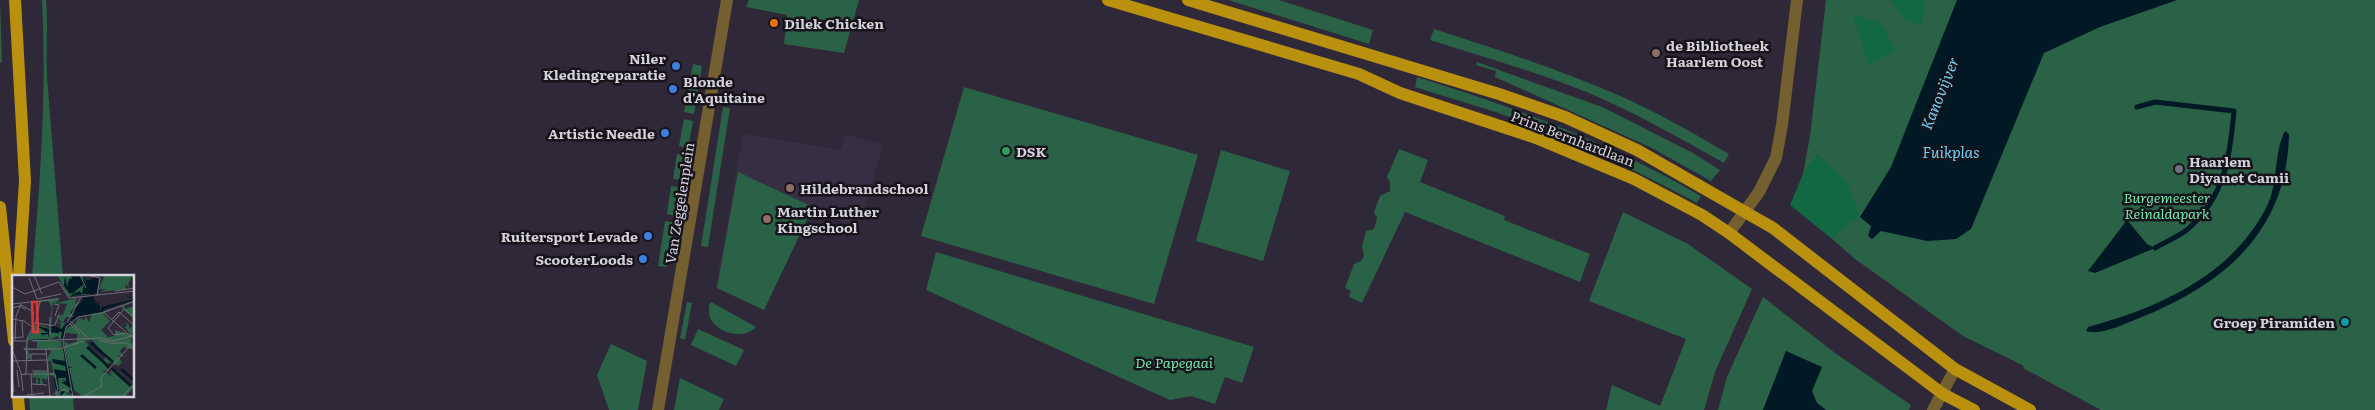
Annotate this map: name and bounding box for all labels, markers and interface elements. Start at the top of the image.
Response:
place label: Dilek Chicken [784,13,884,33]
marker: Dilek Chicken [768,17,780,29]
place label: de Bibliotheek Haarlem Oost [1666,35,1770,71]
marker: de Bibliotheek Haarlem Oost [1650,47,1662,59]
place label: Niler Kledingreparatie [543,48,666,84]
water label: Kanovijver [1914,53,1964,133]
marker: Niler Kledingreparatie [670,60,682,72]
place label: Blonde d'Aquitaine [683,71,765,107]
marker: Blonde d'Aquitaine [667,83,679,95]
street label: Prins Bernhardlaan [1508,105,1638,171]
place label: Artistic Needle [548,123,655,143]
marker: Artistic Needle [659,127,671,139]
water label: Fuikplas [1922,140,1980,163]
street label: Van Zeggelenplein [660,141,698,265]
place label: DSK [1016,141,1046,161]
marker: DSK [1000,145,1012,157]
place label: Haarlem Diyanet Camii [2189,151,2289,187]
marker: Haarlem Diyanet Camii [2173,163,2185,175]
place label: Hildebrandschool [800,178,928,198]
marker: Hildebrandschool [784,182,796,194]
park label: Burgemeester Reinaldapark [2124,187,2211,223]
place label: Martin Luther Kingschool [777,201,879,237]
marker: Martin Luther Kingschool [761,213,773,225]
place label: Ruitersport Levade [501,226,638,246]
marker: Ruitersport Levade [642,230,654,242]
place label: ScooterLoods [535,249,633,269]
marker: ScooterLoods [637,253,649,265]
inset map [12,275,135,398]
place label: Groep Piramiden [2213,312,2335,332]
marker: Groep Piramiden [2339,316,2351,328]
park label: De Papegaai [1135,352,1214,372]

